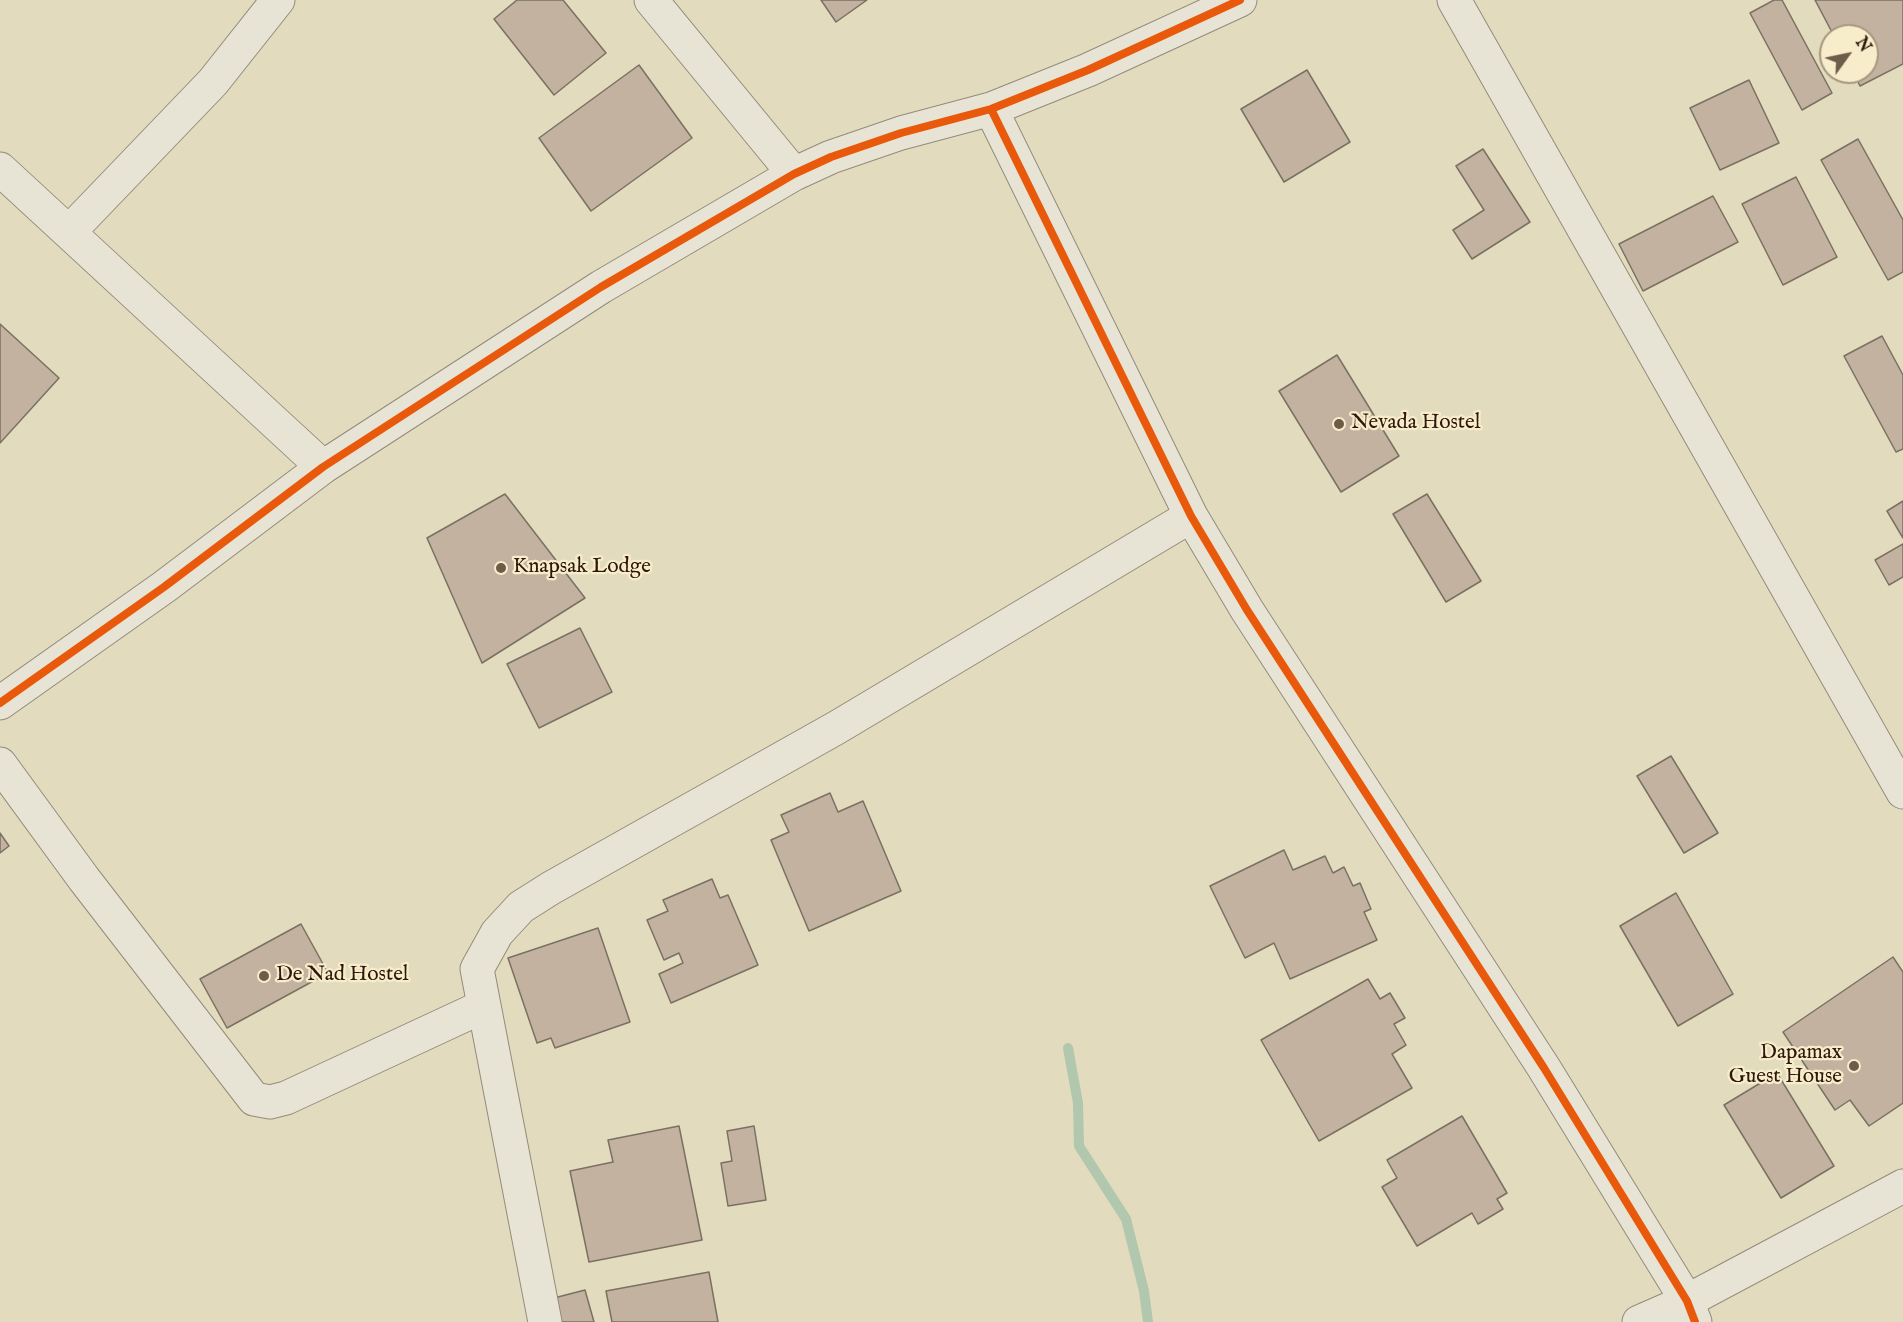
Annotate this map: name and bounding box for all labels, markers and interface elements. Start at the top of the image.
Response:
north arrow [1819,24,1879,84]
text: N [1850,34,1875,57]
place label: Nevada Hostel [1351,411,1480,437]
marker: Nevada Hostel [1332,417,1346,431]
place label: Knapsak Lodge [513,555,651,581]
marker: Knapsak Lodge [494,561,508,575]
place label: De Nad Hostel [276,963,409,989]
marker: De Nad Hostel [257,969,271,983]
place label: Dapamax Guest House [1729,1041,1842,1091]
marker: Dapamax Guest House [1847,1059,1861,1073]

